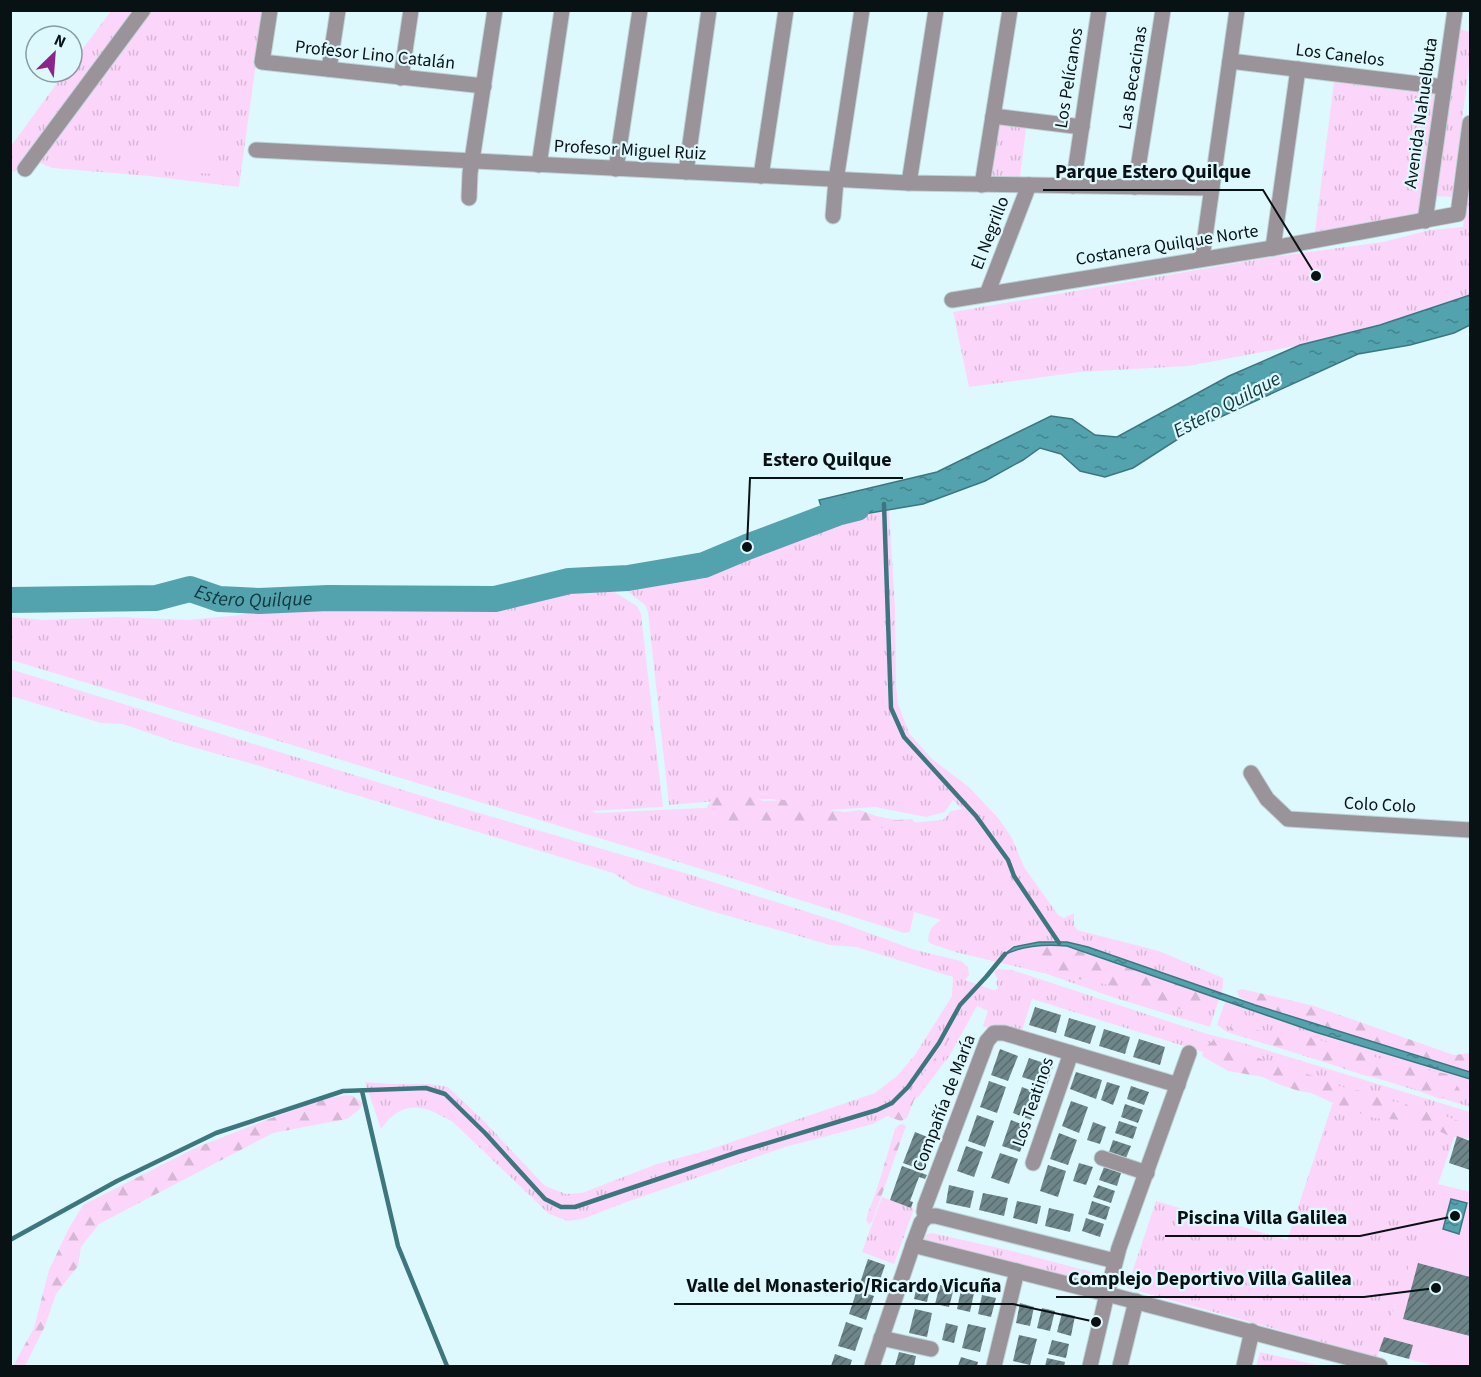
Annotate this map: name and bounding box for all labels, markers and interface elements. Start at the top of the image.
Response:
north arrow [24,24,84,84]
street label: Las Becacinas [1112,24,1154,132]
street label: Los Pelícanos [1049,26,1089,130]
text: N [50,29,69,54]
street label: Profesor Lino Catalán [294,34,456,76]
street label: Avenida Nahuelbuta [1398,36,1444,190]
street label: Los Canelos [1294,37,1386,73]
street label: Profesor Miguel Ruiz [553,134,707,166]
callout: Parque Estero Quilque [1043,152,1263,190]
text: Parque Estero Quilque [1055,158,1251,186]
street label: El Negrillo [965,193,1015,273]
street label: Costanera Quilque Norte [1074,218,1260,272]
water label: Estero Quilque [1168,365,1286,445]
callout: Estero Quilque [750,440,903,478]
text: Estero Quilque [762,446,892,474]
water label: Estero Quilque [191,578,313,615]
street label: Colo Colo [1343,791,1417,819]
street label: Compañía de María [906,1031,982,1175]
street label: Los Teatinos [1006,1054,1060,1150]
callout: Piscina Villa Galilea [1165,1198,1360,1236]
text: Piscina Villa Galilea [1177,1204,1347,1232]
callout: Complejo Deportivo Villa Galilea [1056,1259,1364,1297]
text: Complejo Deportivo Villa Galilea [1068,1265,1352,1293]
callout: Valle del Monasterio/Ricardo Vicuña [674,1266,1013,1304]
text: Valle del Monasterio/Ricardo Vicuña [685,1272,1002,1300]

